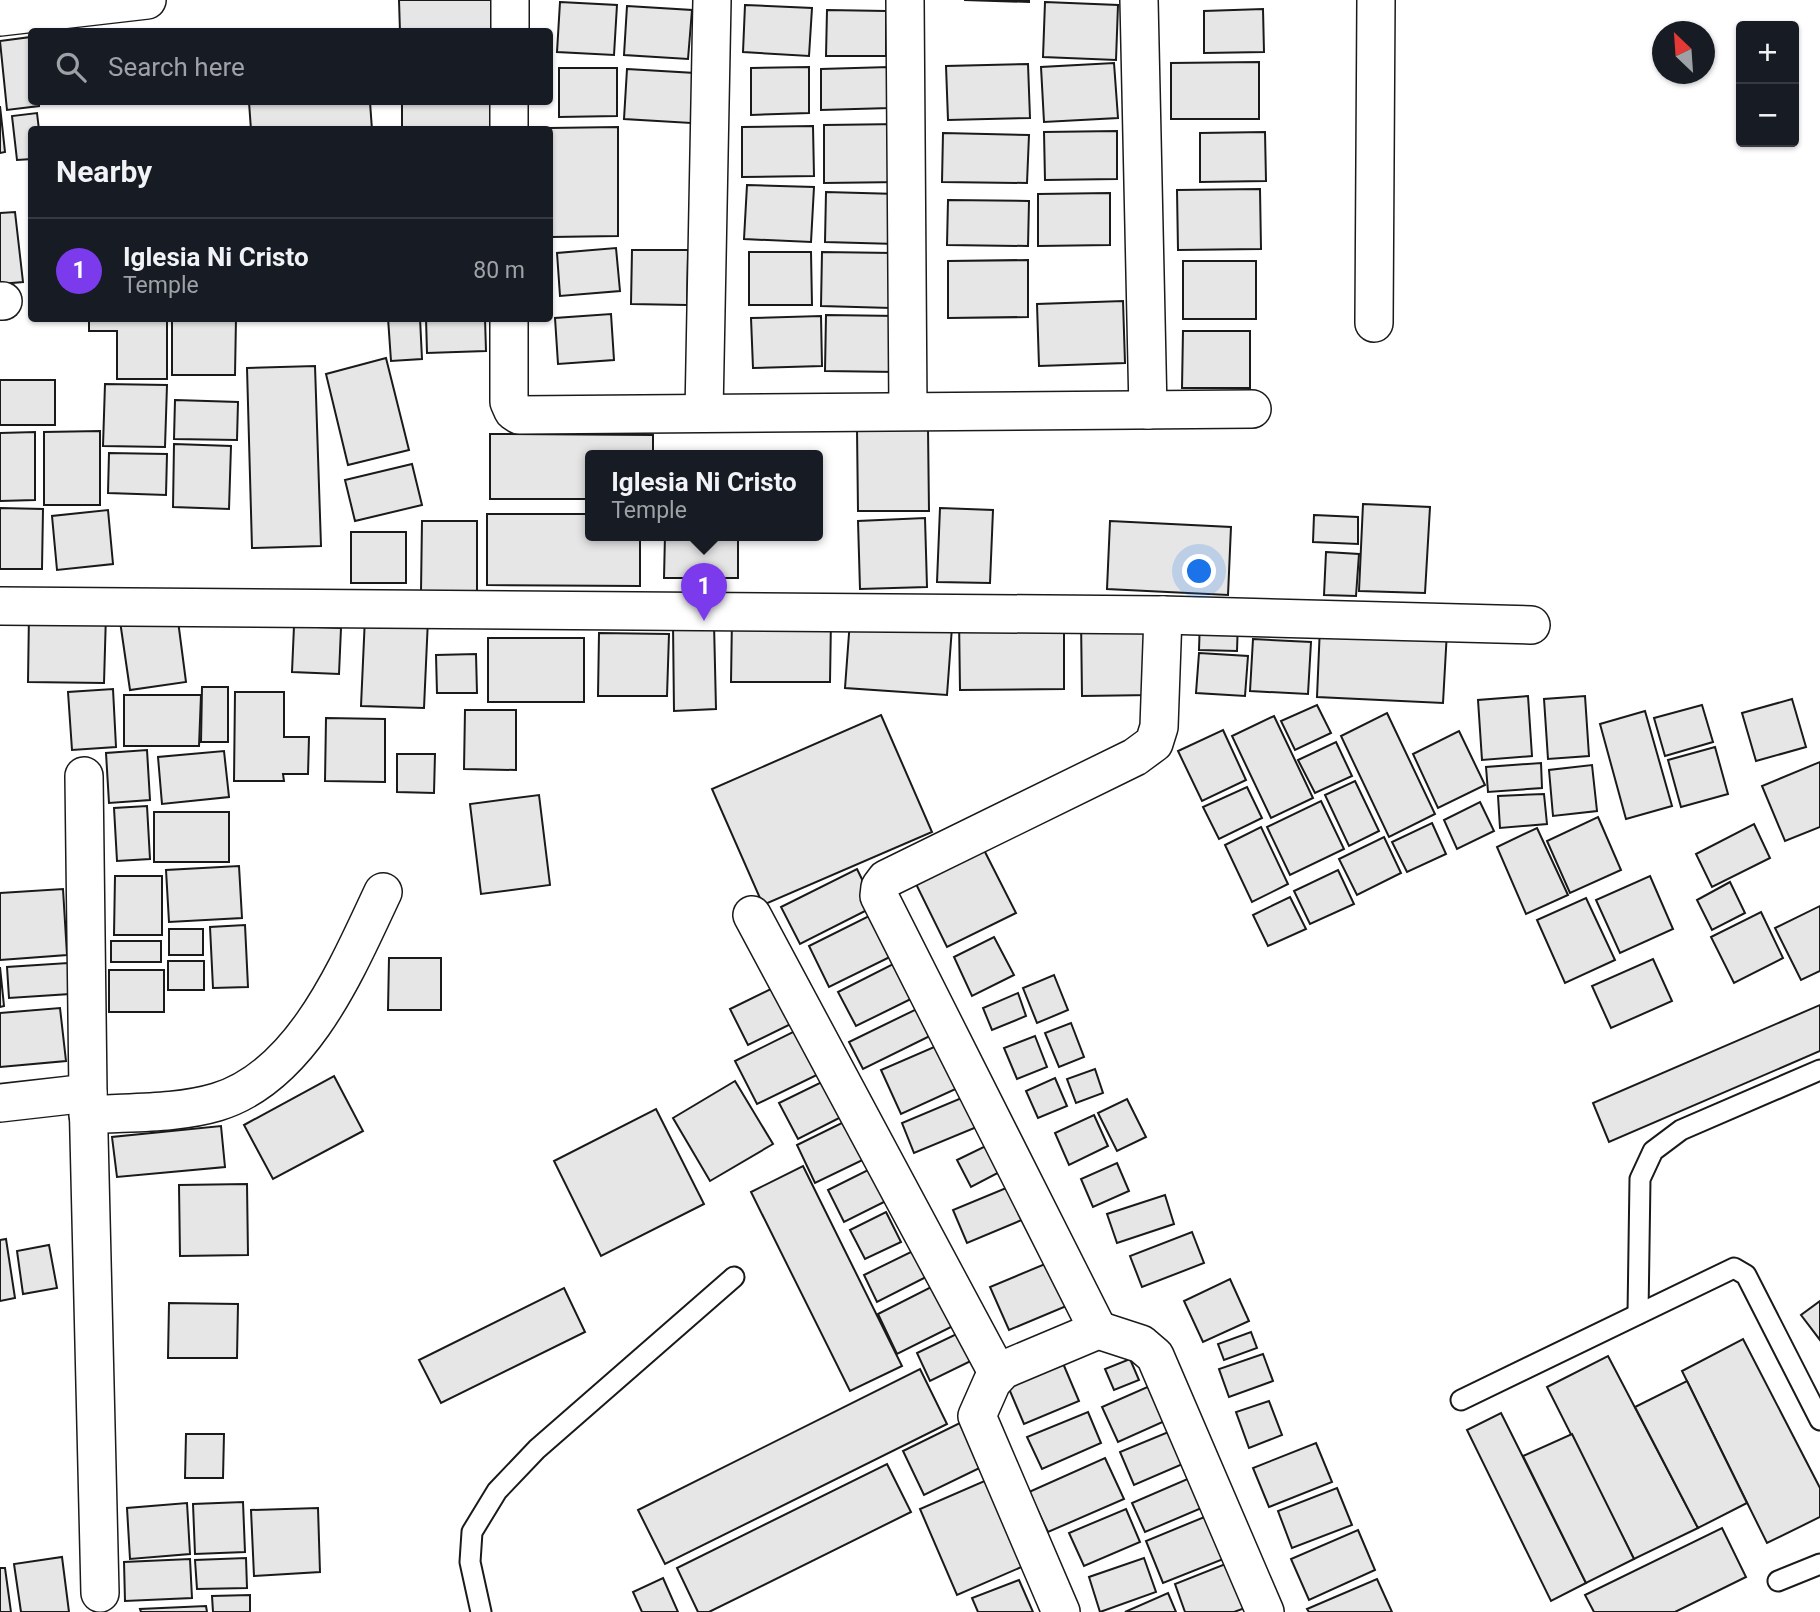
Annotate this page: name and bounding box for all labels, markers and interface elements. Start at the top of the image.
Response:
north arrow [1652,21,1715,84]
map controls [1736,21,1799,147]
button: + [1736,21,1799,84]
search box [28,28,553,105]
icon: search [52,48,90,86]
text: Search here [108,52,245,82]
button: − [1736,84,1799,147]
text: Nearby [56,154,152,189]
text: Iglesia Ni Cristo [123,242,309,272]
text: 1 [72,257,86,284]
text: 80 m [473,257,525,284]
text: Temple [123,272,199,299]
popup [585,450,823,541]
text: Iglesia Ni Cristo [611,467,797,497]
text: Temple [611,497,687,524]
your location [1182,554,1216,588]
pin: 1 [681,563,727,621]

